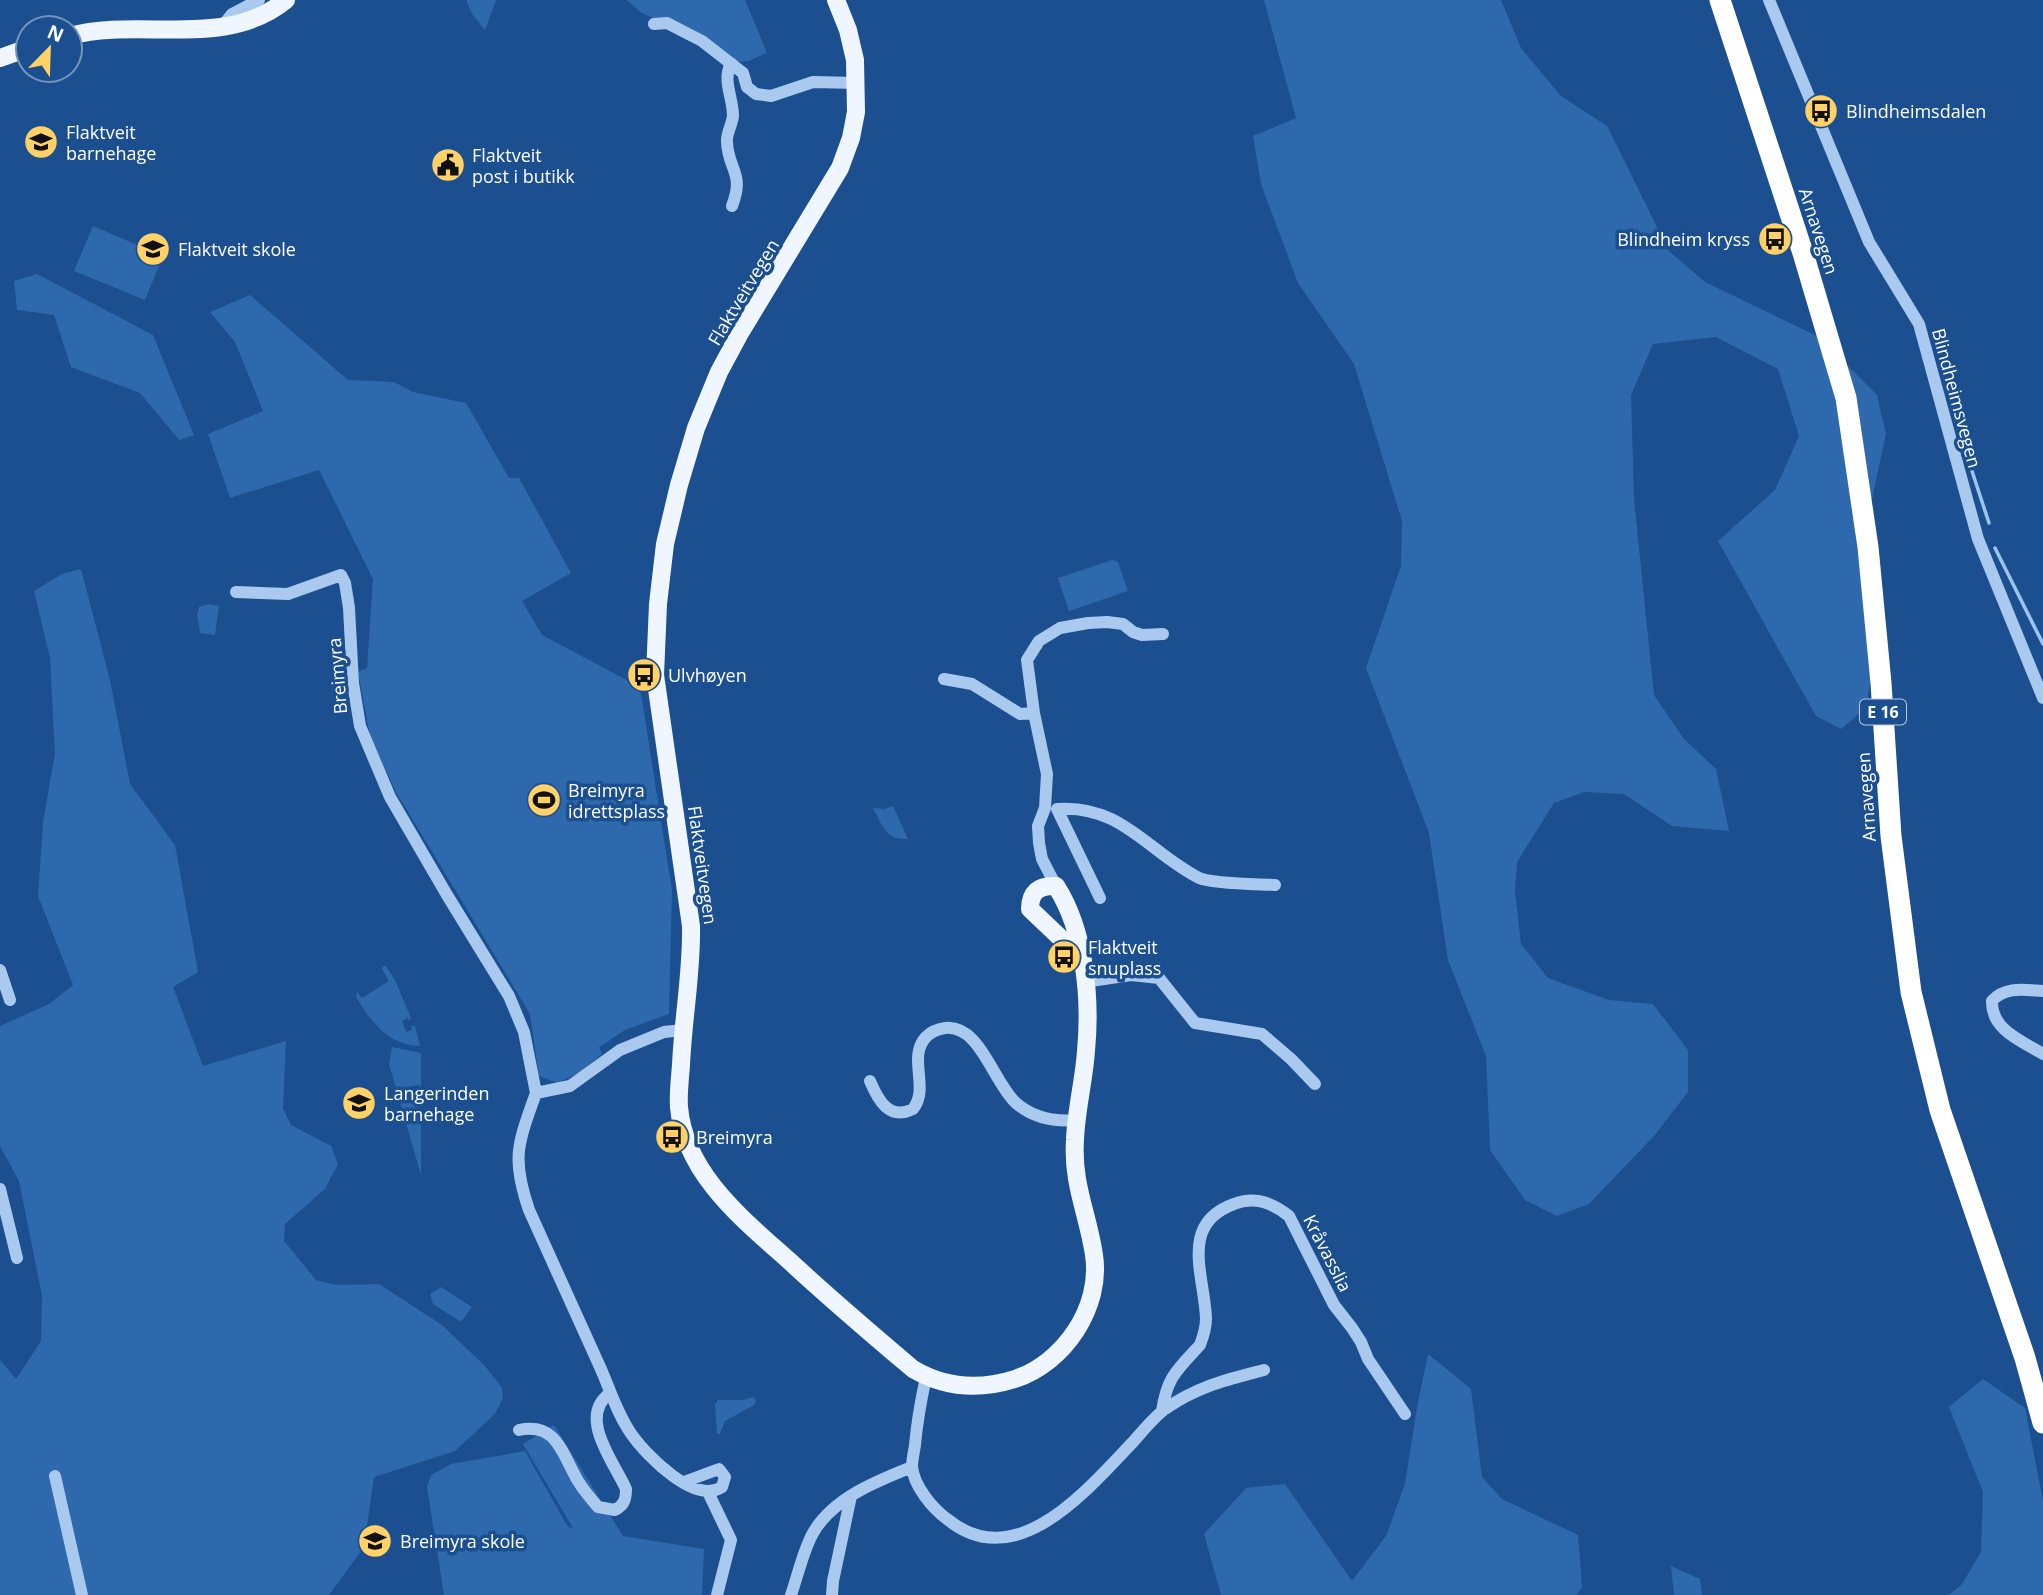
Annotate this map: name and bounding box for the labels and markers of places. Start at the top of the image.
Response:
bus stop icon: Blindheimsdalen [1802,92,1840,130]
place label: Blindheimsdalen [1846,99,1986,123]
place label: Flaktveit barnehage [66,120,156,165]
school or university icon: Flaktveit barnehage [22,123,60,161]
place label: Flaktveit post i butikk [472,143,575,188]
public building icon: Flaktveit post i butikk [429,146,467,184]
bus stop icon: Blindheim kryss [1756,220,1794,258]
place label: Blindheim kryss [1617,227,1750,251]
school or university icon: Flaktveit skole [134,230,172,268]
place label: Flaktveit skole [178,237,296,261]
bus stop icon: Ulvhøyen [625,656,663,694]
place label: Ulvhøyen [668,663,747,687]
place label: Breimyra idrettsplass [568,778,665,823]
sports icon: Breimyra idrettsplass [525,781,563,819]
place label: Flaktveit snuplass [1088,935,1161,980]
bus stop icon: Flaktveit snuplass [1045,938,1083,976]
place label: Langerinden barnehage [384,1081,489,1126]
school or university icon: Langerinden barnehage [340,1084,378,1122]
bus stop icon: Breimyra [653,1118,691,1156]
place label: Breimyra [696,1125,773,1149]
school or university icon: Breimyra skole [356,1522,394,1560]
place label: Breimyra skole [400,1529,525,1553]

